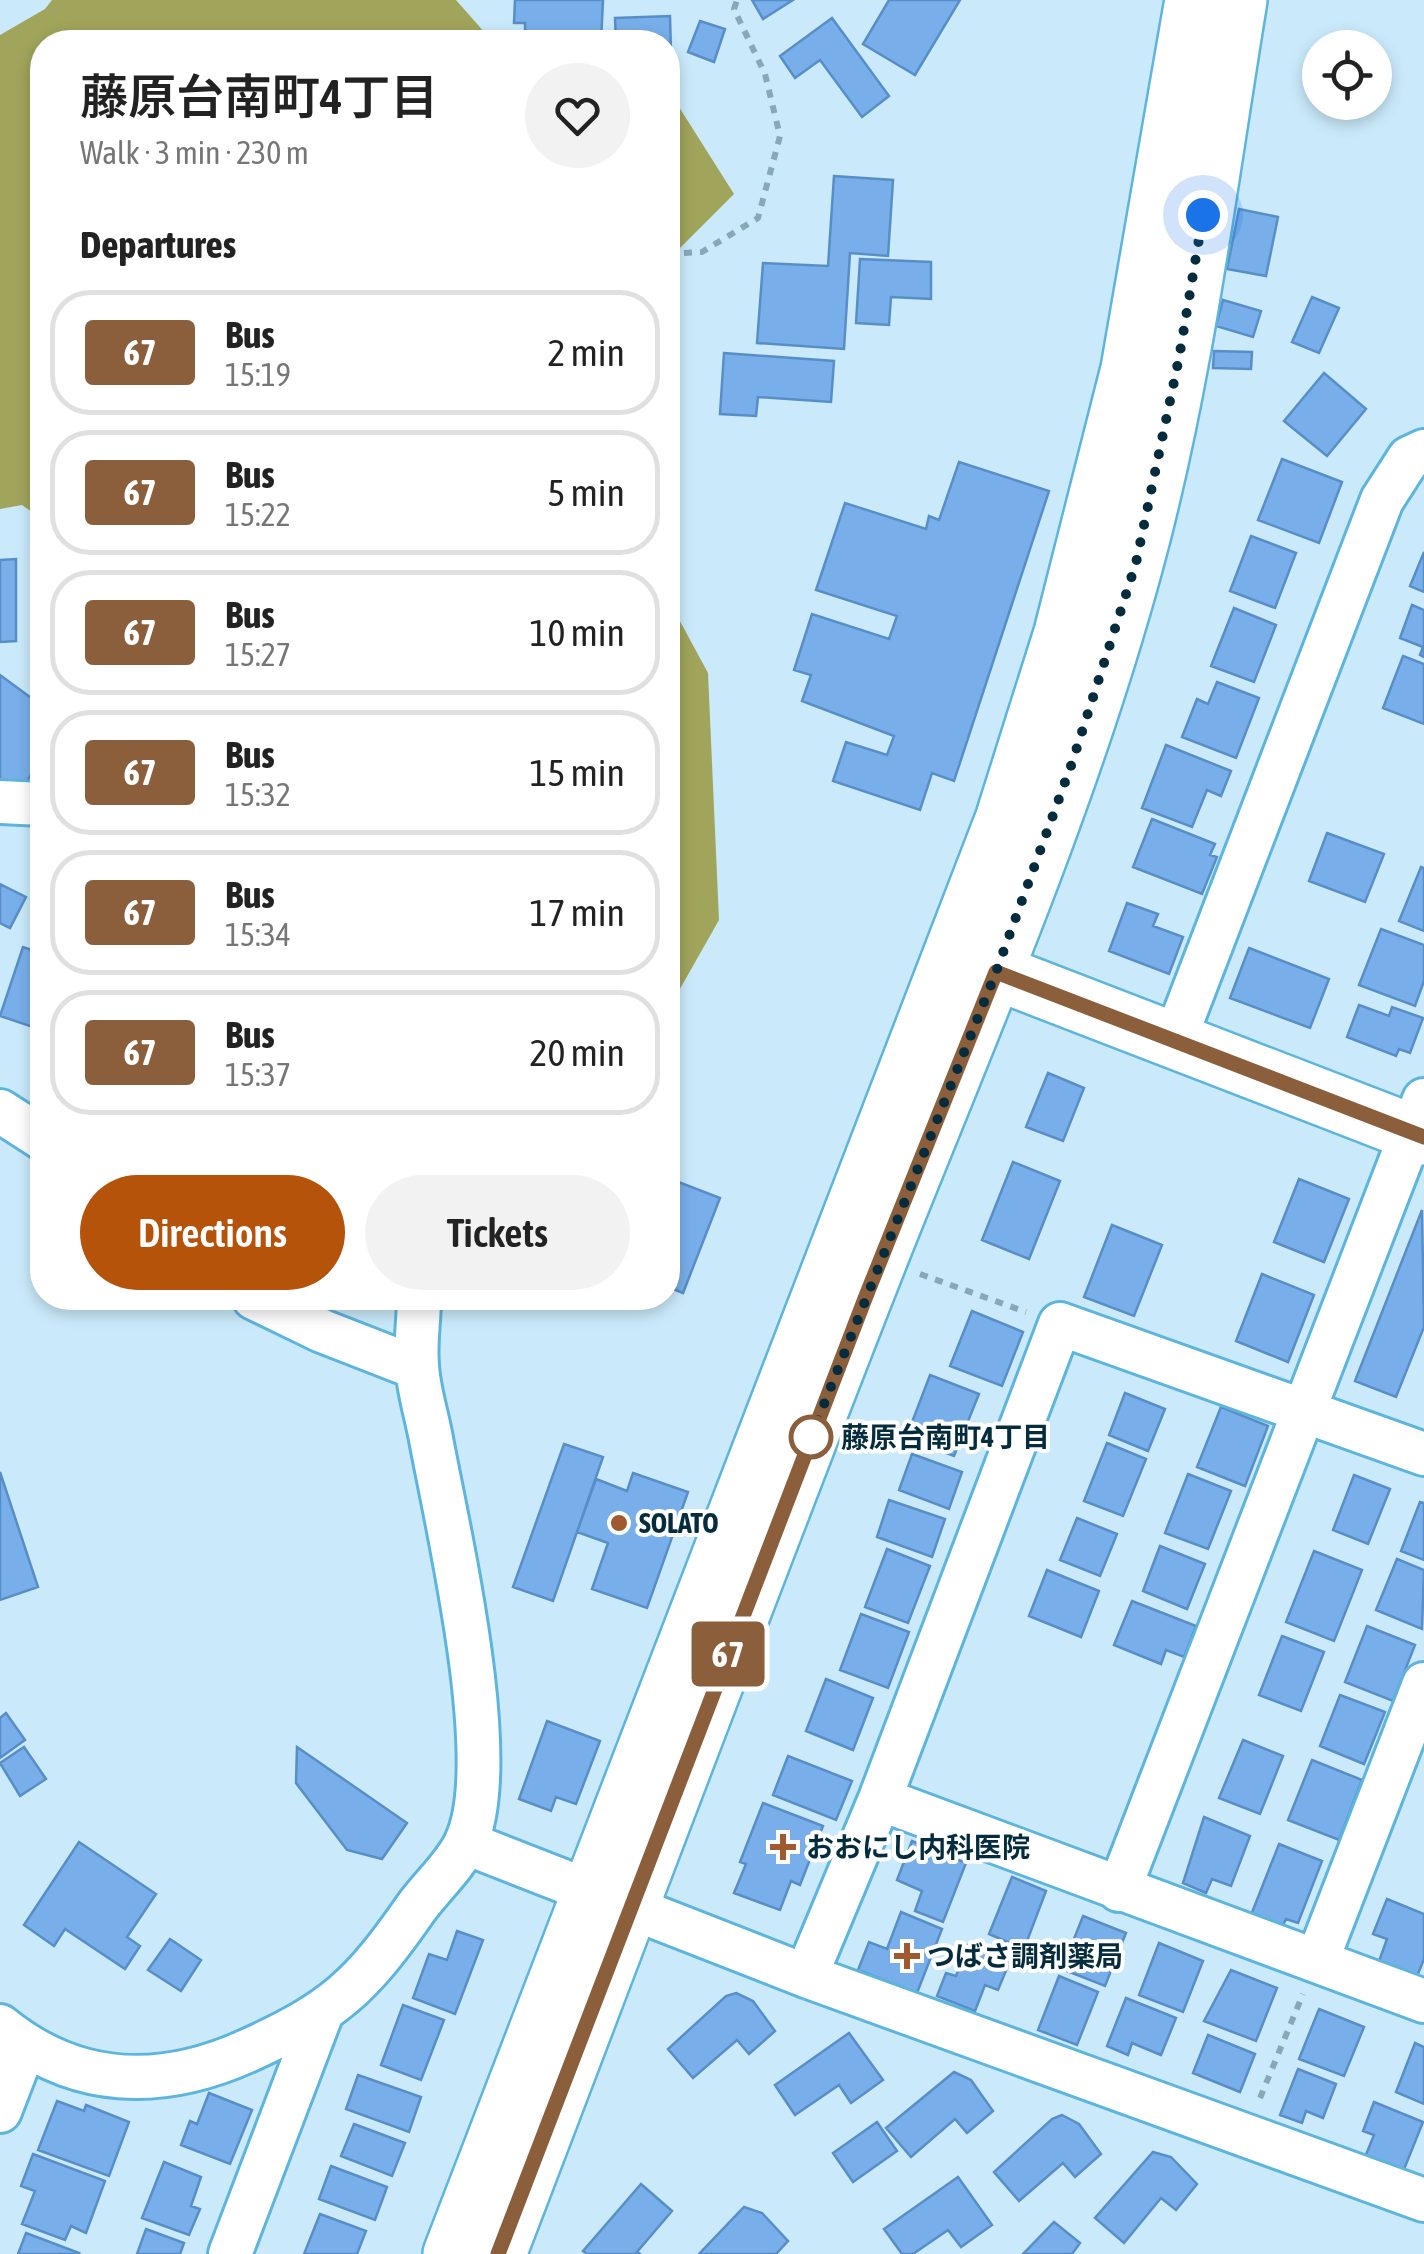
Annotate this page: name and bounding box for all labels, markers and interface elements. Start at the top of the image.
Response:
map controls [1302,30,1392,120]
button: locate [1302,30,1392,120]
button: heart [525,63,630,168]
text: 藤原台南町4丁目 [80,69,439,124]
text: Walk · 3 min · 230 m [80,134,309,171]
your location [1178,190,1228,240]
text: Departures [80,223,236,266]
text: Bus [225,313,275,356]
text: 2 min [547,331,625,374]
text: 67 [124,332,156,372]
text: 15:19 [225,356,291,393]
text: Bus [225,453,275,496]
text: 5 min [547,471,625,514]
text: 67 [124,472,156,512]
text: 15:22 [225,496,291,533]
text: Bus [225,593,275,636]
text: 10 min [530,611,625,654]
text: 67 [124,612,156,652]
text: 15:27 [225,636,291,673]
text: Bus [225,733,275,776]
text: 15 min [530,751,625,794]
text: 67 [124,752,156,792]
text: 15:32 [225,776,291,813]
text: Bus [225,873,275,916]
text: 17 min [530,891,625,934]
text: 67 [124,892,156,932]
text: 15:34 [225,916,291,953]
text: Bus [225,1013,275,1056]
text: 20 min [530,1031,625,1074]
text: 67 [124,1032,156,1072]
text: 15:37 [225,1056,291,1093]
button: Directions [80,1175,345,1290]
button: Tickets [365,1175,630,1290]
marker: 藤原台南町4丁目 [790,1416,832,1458]
place label: 藤原台南町4丁目 [841,1421,1050,1453]
place label: SOLATO [639,1507,719,1539]
marker: SOLATO [608,1512,630,1534]
line badge: 67 [683,1622,773,1686]
text: 67 [712,1634,744,1674]
place label: おおにし内科医院 [806,1831,1030,1863]
marker: おおにし内科医院 [770,1834,796,1860]
place label: つばさ調剤薬局 [927,1940,1123,1972]
marker: つばさ調剤薬局 [896,1945,918,1967]

